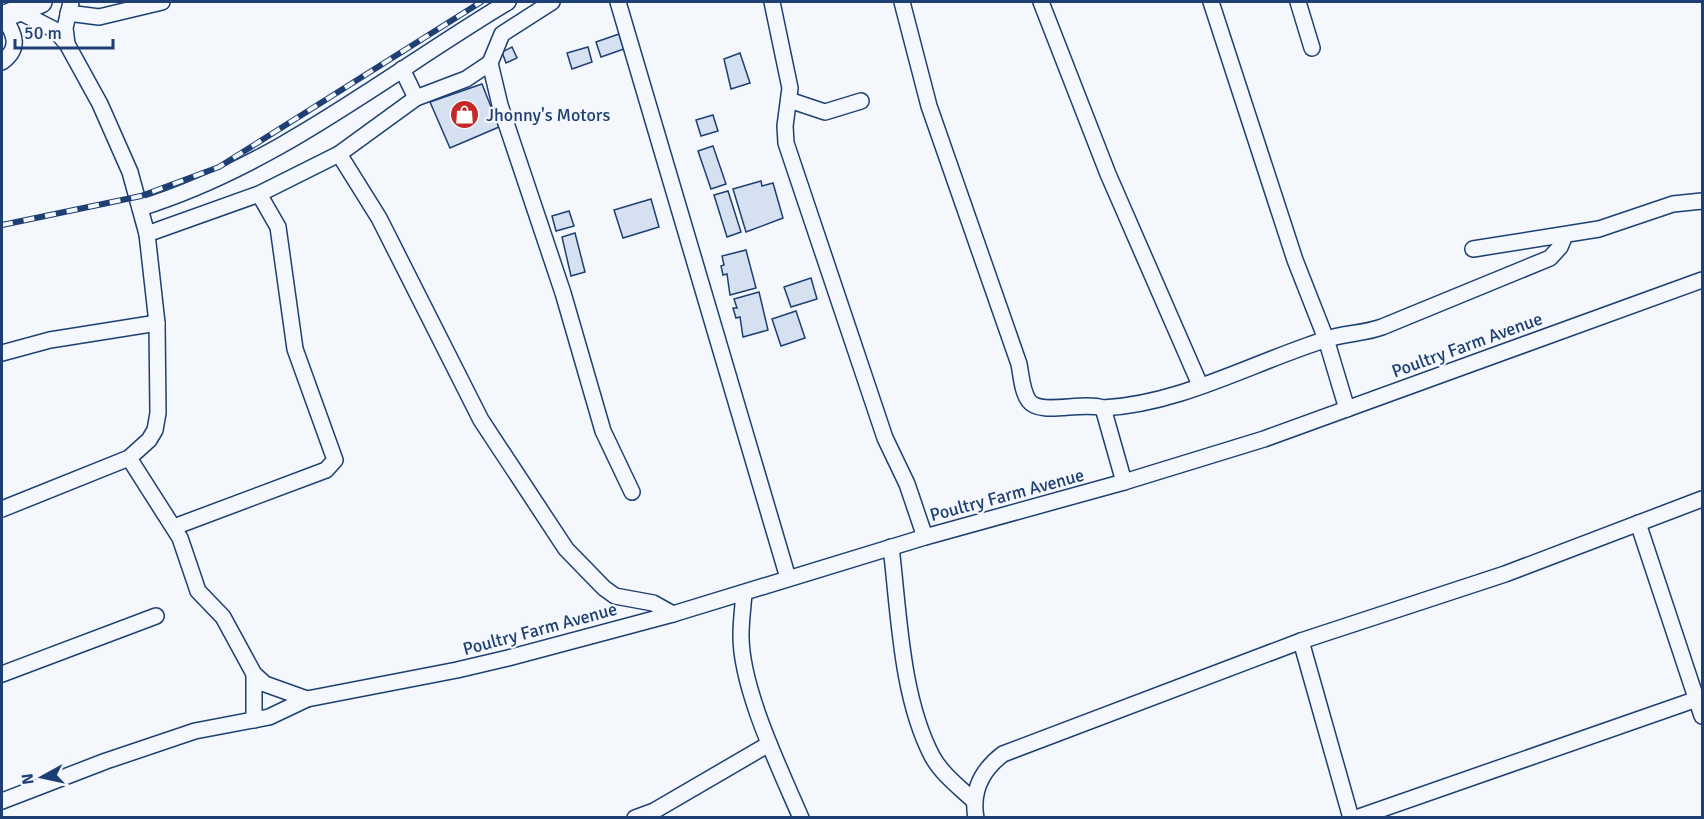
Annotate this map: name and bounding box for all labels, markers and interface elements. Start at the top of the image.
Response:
scale bar [15,12,112,50]
text: 50 m [24,22,62,44]
shop icon: Jhonny's Motors [449,99,481,131]
place label: Jhonny's Motors [486,104,610,126]
street label: Poultry Farm Avenue [1389,308,1545,382]
street label: Poultry Farm Avenue [927,464,1087,526]
street label: Poultry Farm Avenue [460,598,620,660]
north arrow [12,747,72,807]
text: N [17,772,39,786]

